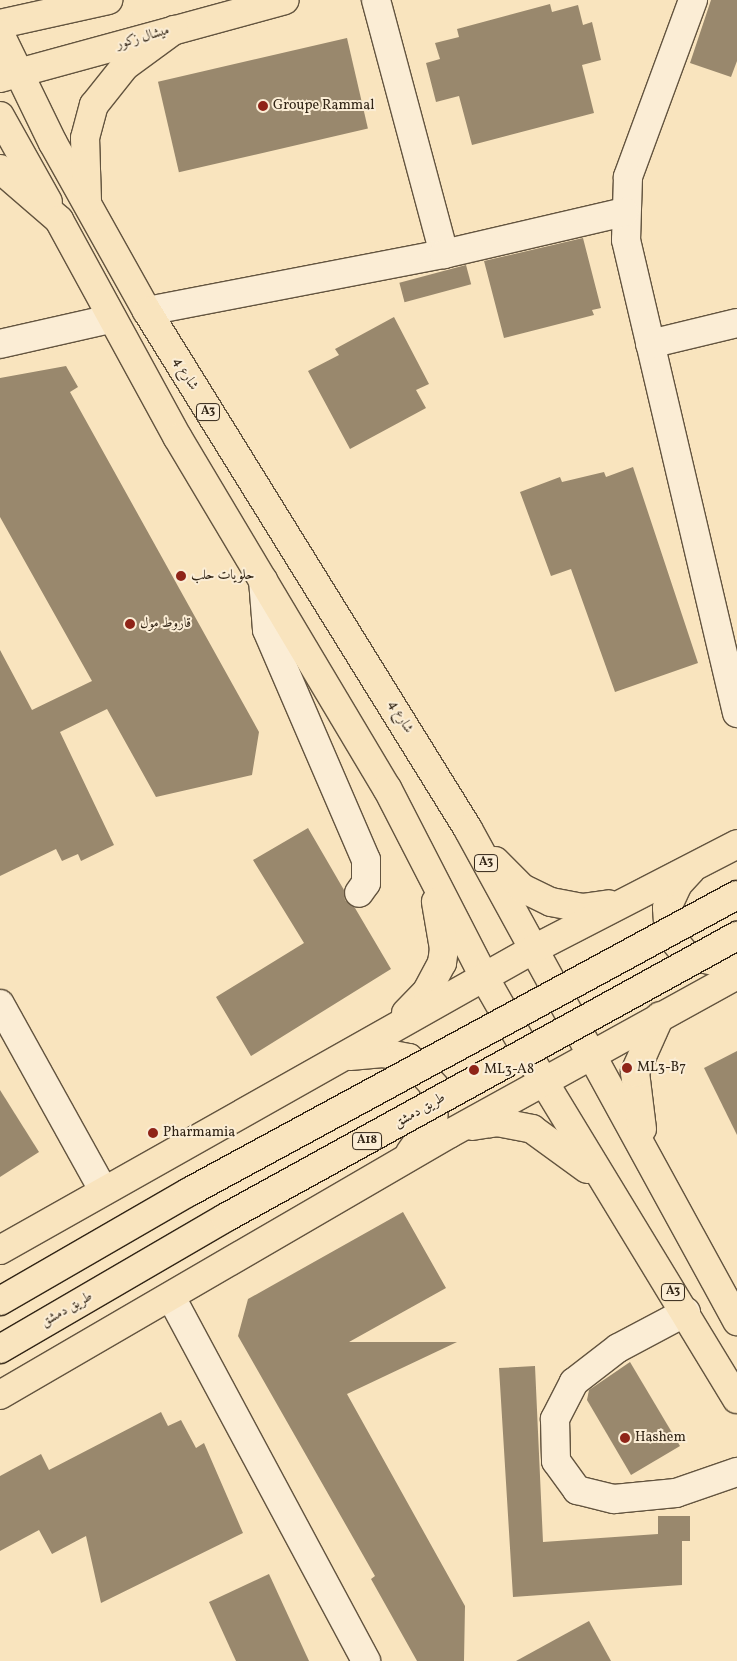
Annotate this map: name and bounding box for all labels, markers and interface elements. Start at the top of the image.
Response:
street label: ميشال زكور [115,22,171,54]
place label: Groupe Rammal [273,98,374,114]
marker: Groupe Rammal [257,100,269,112]
street label: شارع 4 [169,354,201,394]
road number: A3 [196,402,220,422]
place label: حلويات حلب [191,568,254,584]
marker: حلويات حلب [175,570,187,582]
place label: قاروط مول [140,616,191,632]
marker: قاروط مول [124,618,136,630]
street label: شارع 4 [384,697,416,737]
road number: A3 [474,854,498,872]
place label: ML3-B7 [637,1060,686,1076]
place label: ML3-A8 [484,1062,534,1078]
marker: ML3-B7 [621,1062,633,1074]
marker: ML3-A8 [468,1064,480,1076]
street label: طريق دمشق [391,1090,449,1132]
place label: Pharmamia [163,1125,235,1141]
marker: Pharmamia [147,1127,159,1139]
road number: A18 [352,1132,382,1150]
road number: A3 [660,1282,686,1301]
street label: طريق دمشق [38,1289,96,1331]
place label: Hashem [635,1430,686,1446]
marker: Hashem [619,1432,631,1444]

